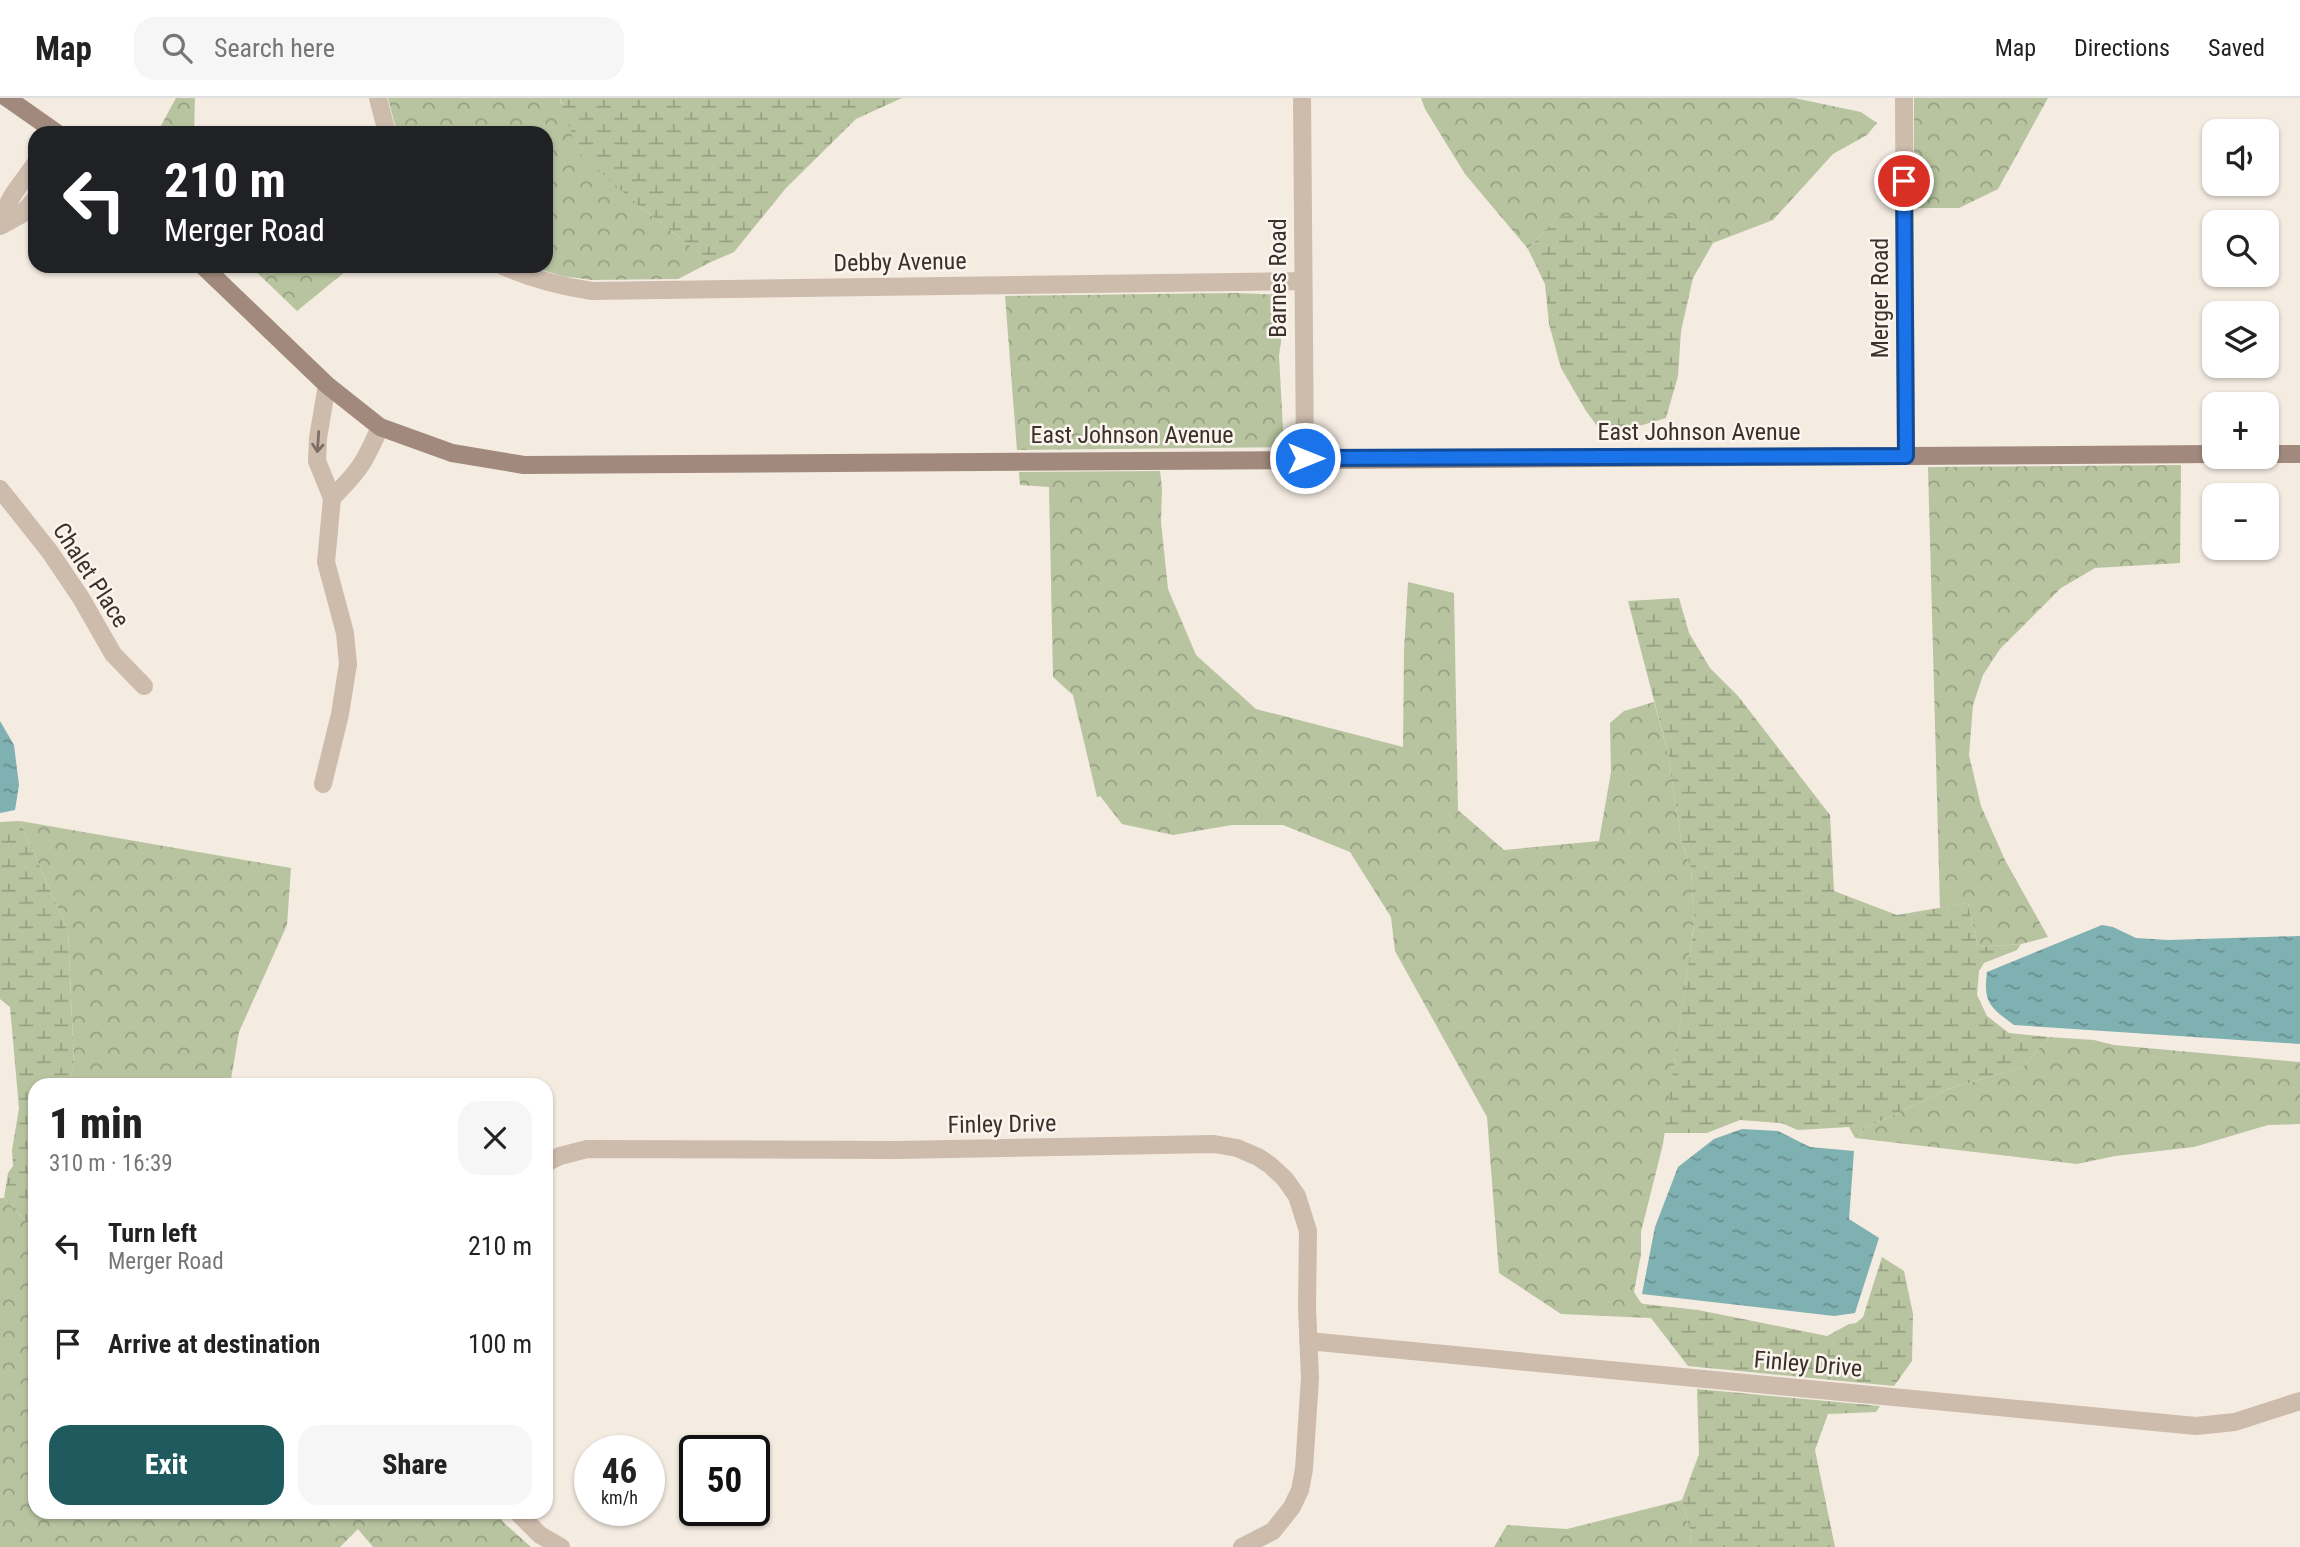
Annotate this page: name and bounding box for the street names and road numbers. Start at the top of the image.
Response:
street label: Barnes Road [1264,218,1292,338]
street label: Merger Road [1866,238,1894,358]
street label: Debby Avenue [833,247,967,277]
street label: East Johnson Avenue [1597,418,1801,446]
street label: East Johnson Avenue [1030,421,1234,449]
street label: Chalet Place [47,518,135,632]
street label: Finley Drive [947,1109,1057,1139]
street label: Finley Drive [1753,1345,1863,1383]

